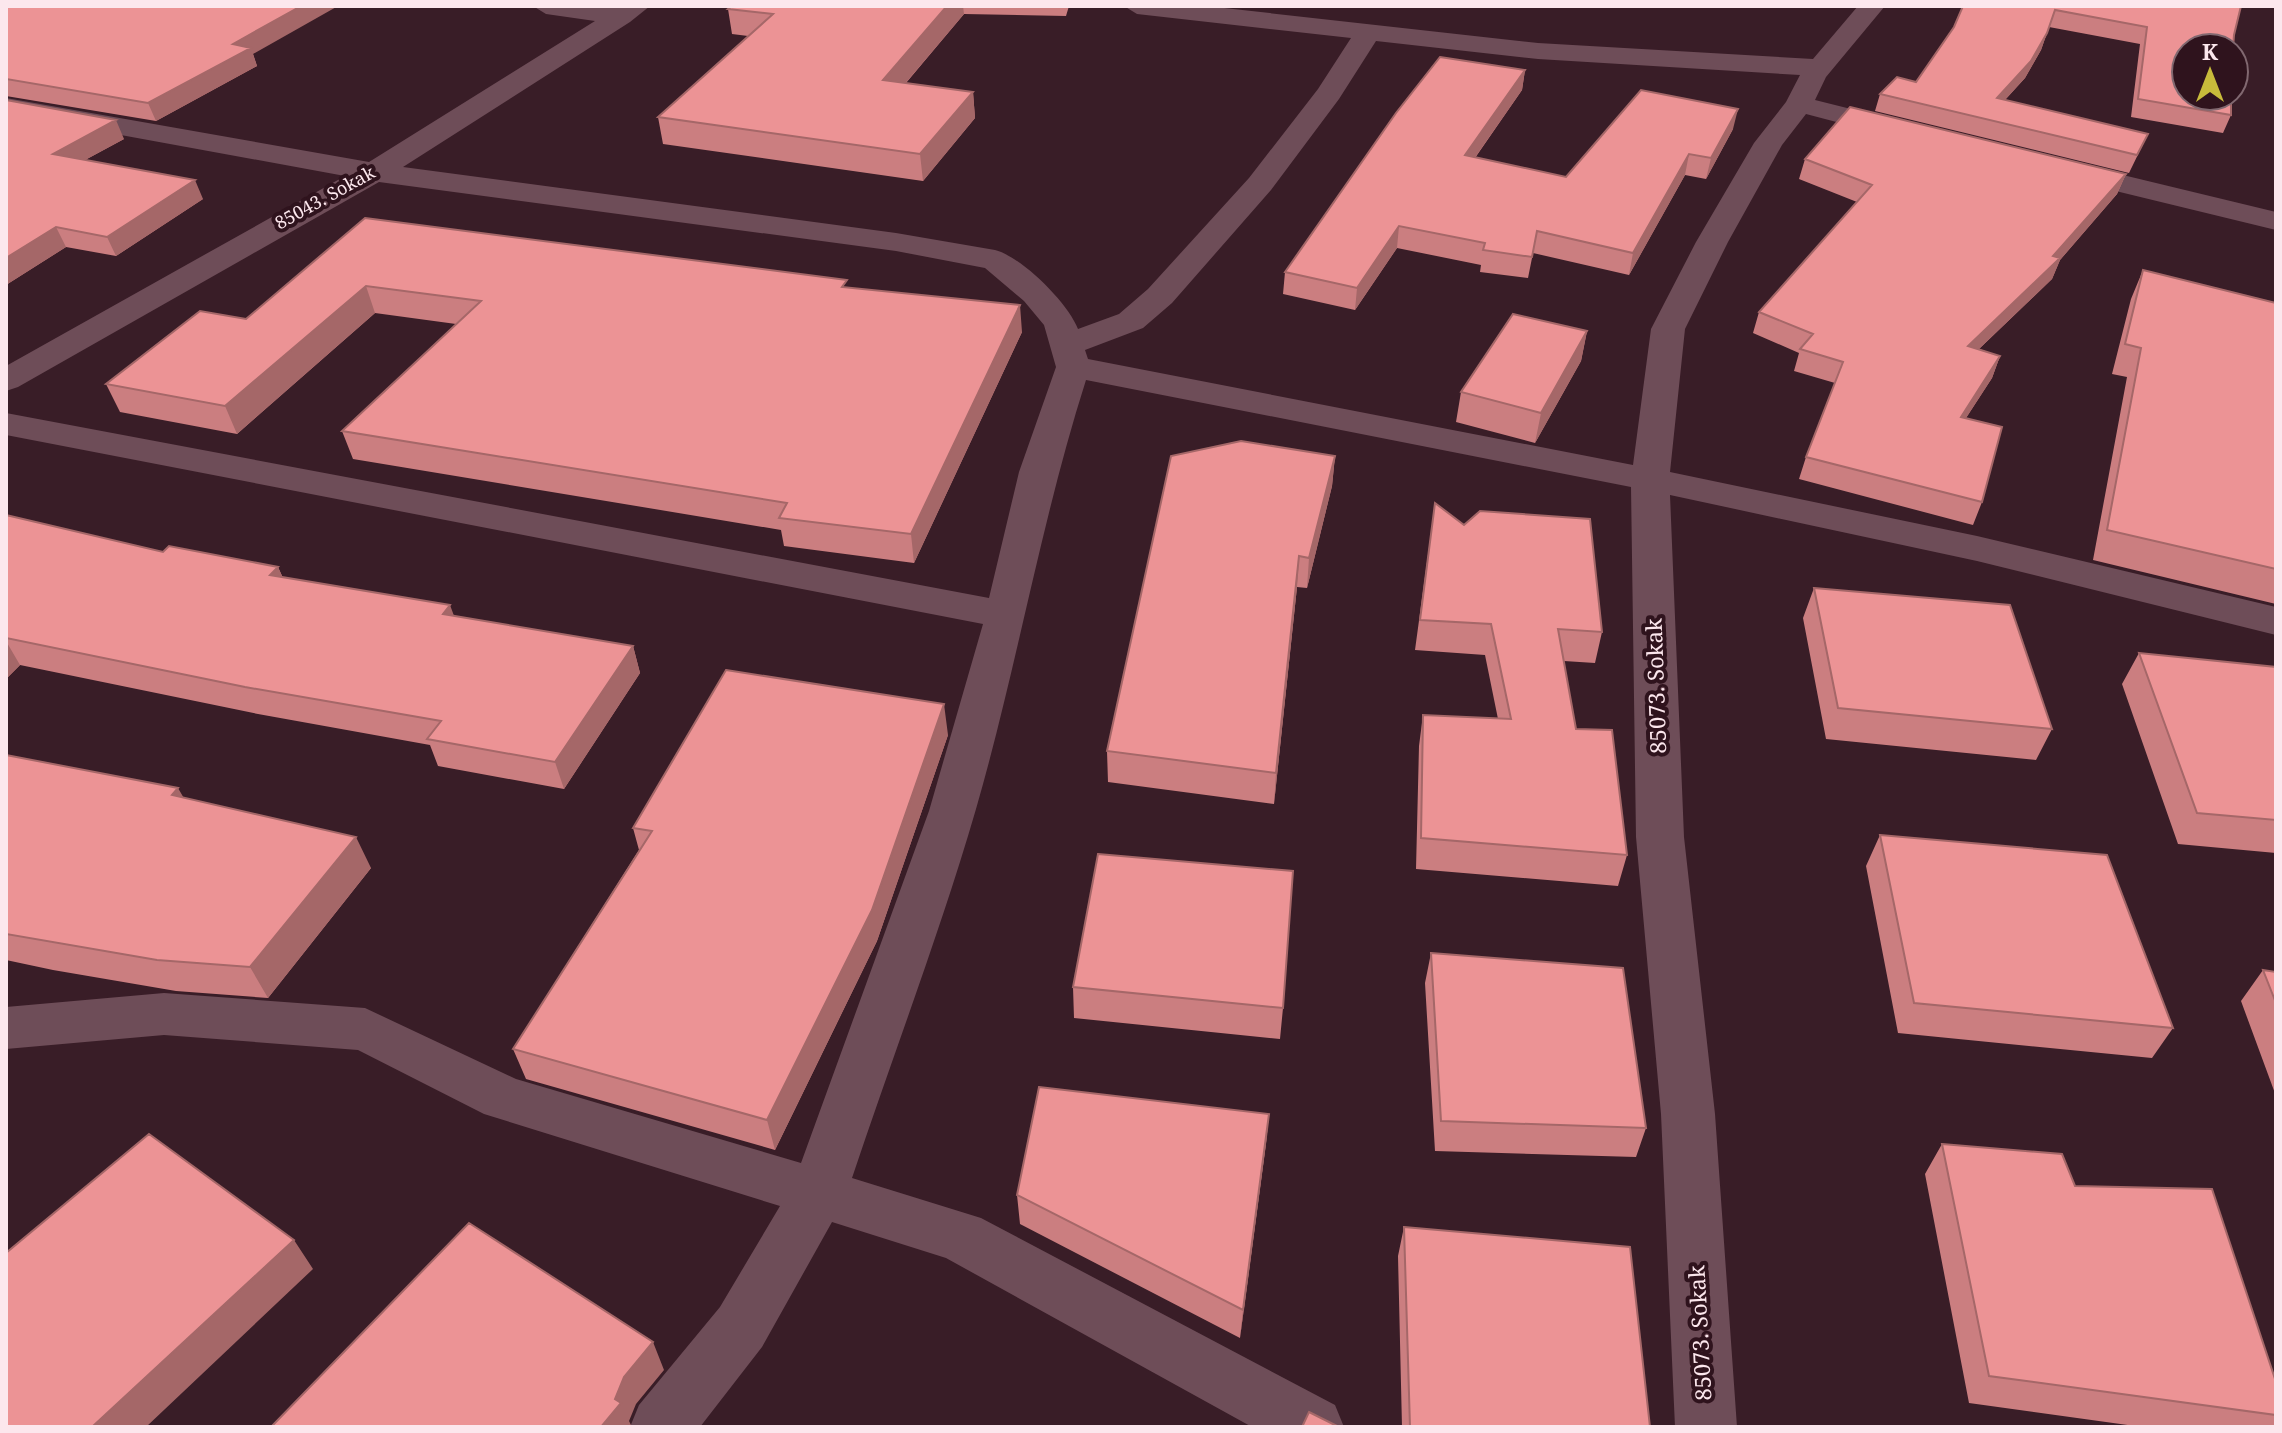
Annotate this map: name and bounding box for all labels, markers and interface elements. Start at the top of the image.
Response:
north arrow [2170,32,2250,112]
text: K [2202,36,2219,66]
street label: 85043. Sokak [270,160,379,234]
street label: 85073. Sokak [1638,618,1672,754]
street label: 85073. Sokak [1680,1264,1718,1401]

